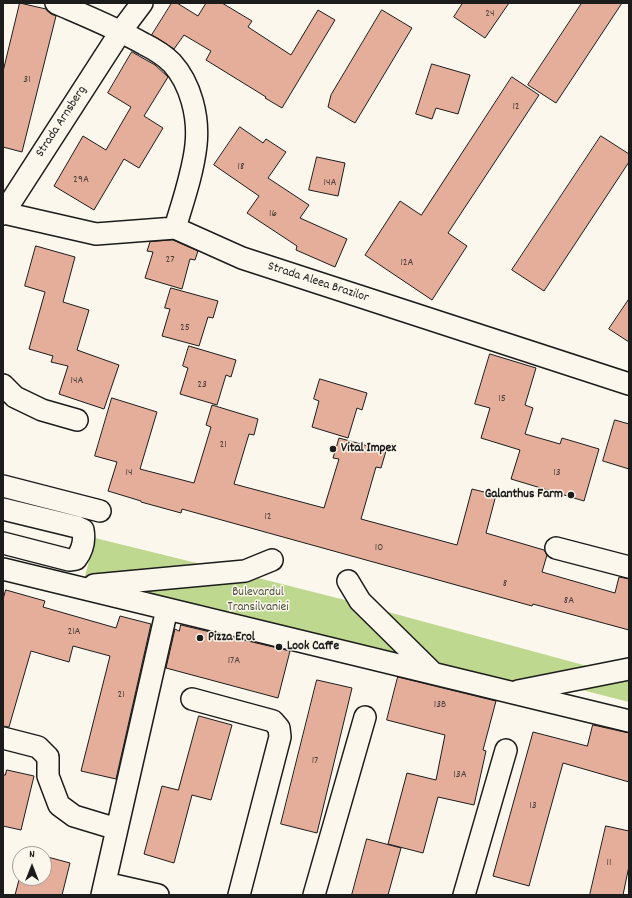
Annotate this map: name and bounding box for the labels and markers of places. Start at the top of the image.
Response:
place label: Vital Impex [341,441,396,457]
marker: Vital Impex [328,444,338,454]
place label: Galanthus Farm [485,487,563,503]
marker: Galanthus Farm [566,490,576,500]
place label: Pizza Erol [208,630,255,646]
marker: Pizza Erol [195,633,205,643]
place label: Look Caffe [287,639,339,655]
marker: Look Caffe [274,642,284,652]

